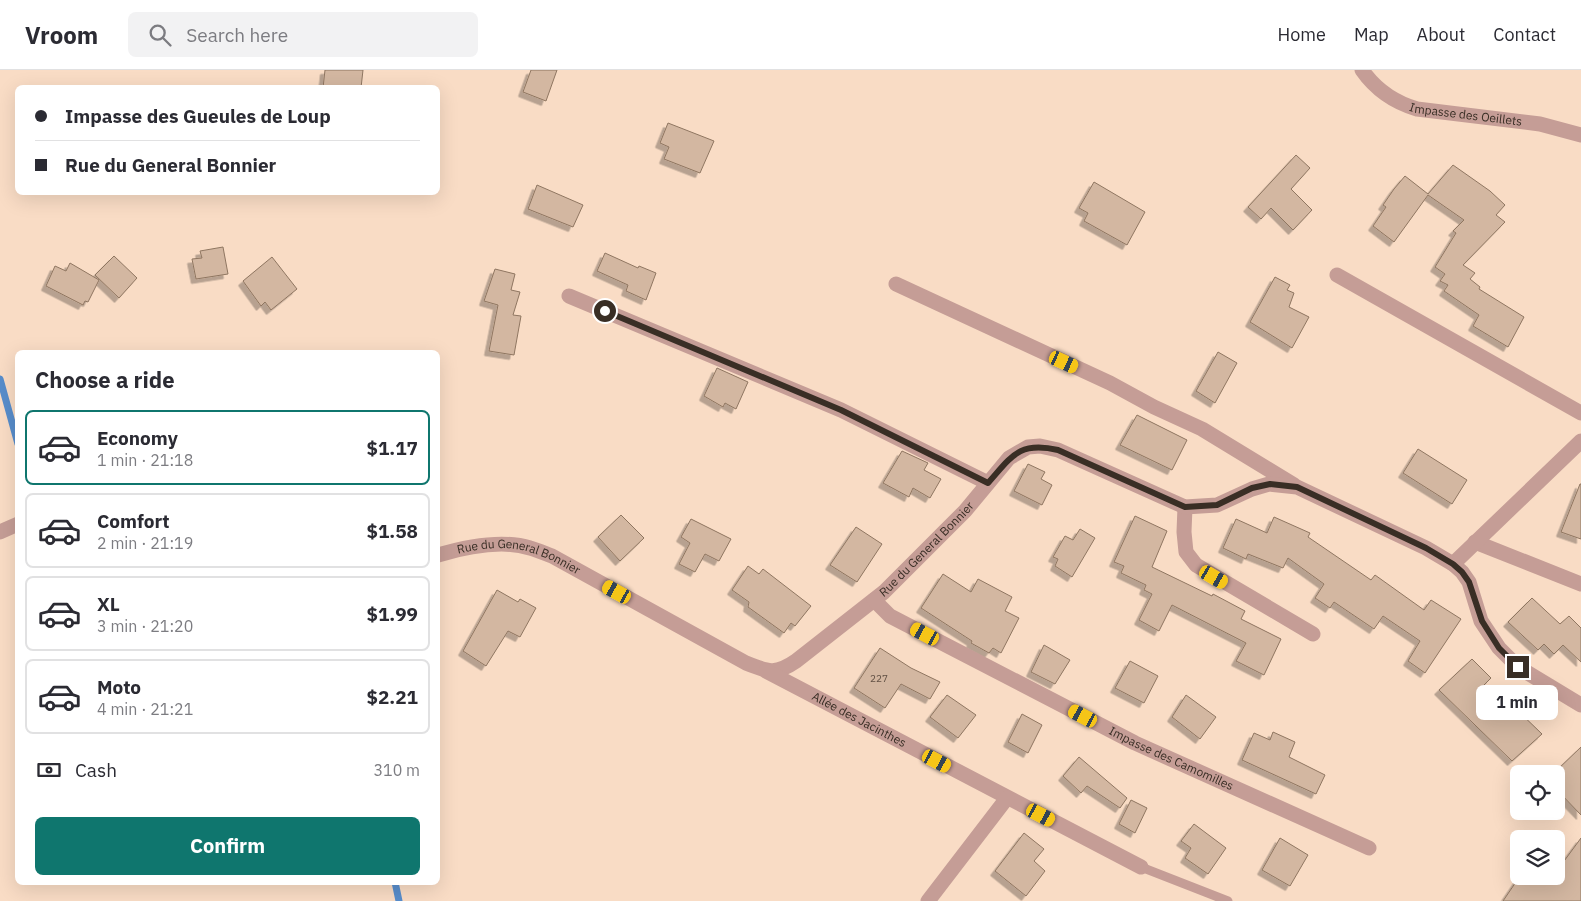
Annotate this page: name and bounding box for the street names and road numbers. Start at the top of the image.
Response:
street label: Impasse des Oeillets [1408,99,1523,129]
street label: Rue du General Bonnier [876,498,977,600]
street label: Rue du General Bonnier [456,536,584,577]
street label: Allée des Jacinthes [810,688,909,750]
street label: Impasse des Camomilles [1107,723,1236,793]

